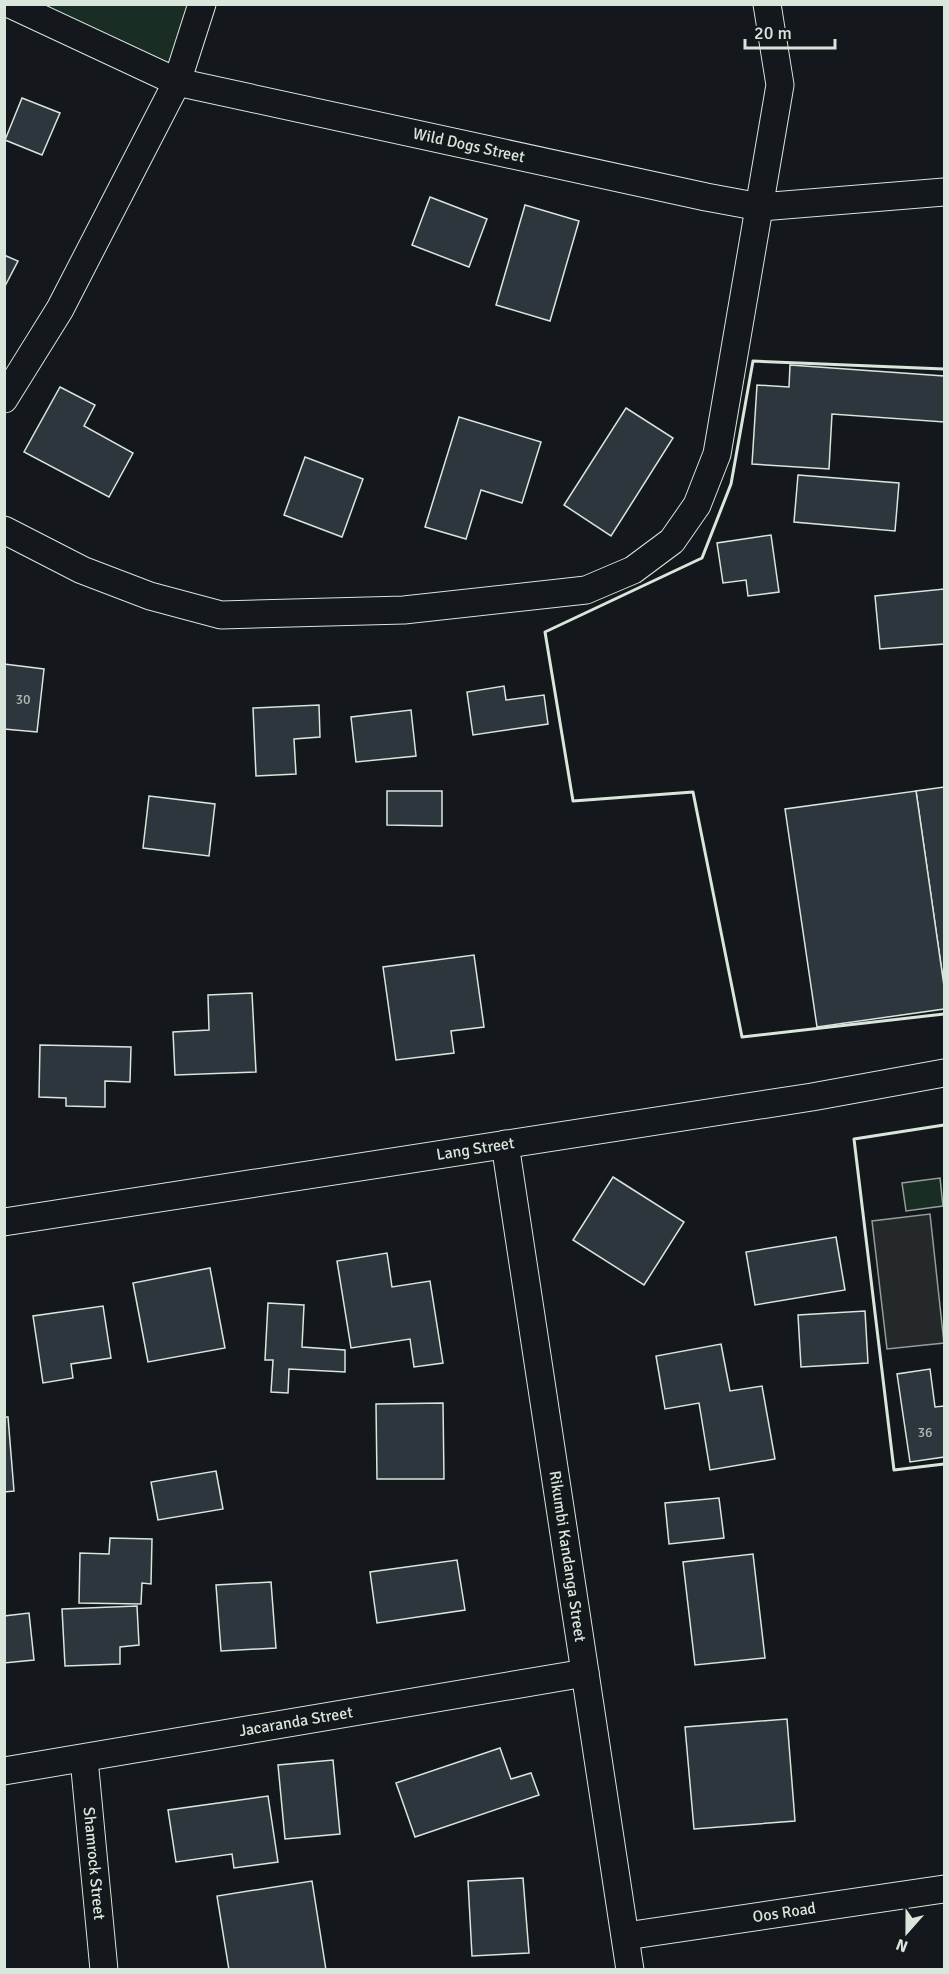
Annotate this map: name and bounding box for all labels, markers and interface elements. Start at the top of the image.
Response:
scale bar [745,12,835,50]
text: 20 m [754,22,792,44]
street label: Wild Dogs Street [411,124,527,167]
house number: 30 [15,691,31,708]
street label: Lang Street [435,1133,516,1165]
house number: 36 [917,1424,933,1441]
street label: Rikumbi Kandanga Street [545,1469,590,1644]
street label: Jacaranda Street [238,1702,355,1741]
street label: Shamrock Street [79,1806,109,1921]
street label: Oos Road [751,1898,817,1927]
north arrow [877,1902,937,1962]
text: N [893,1934,911,1956]

